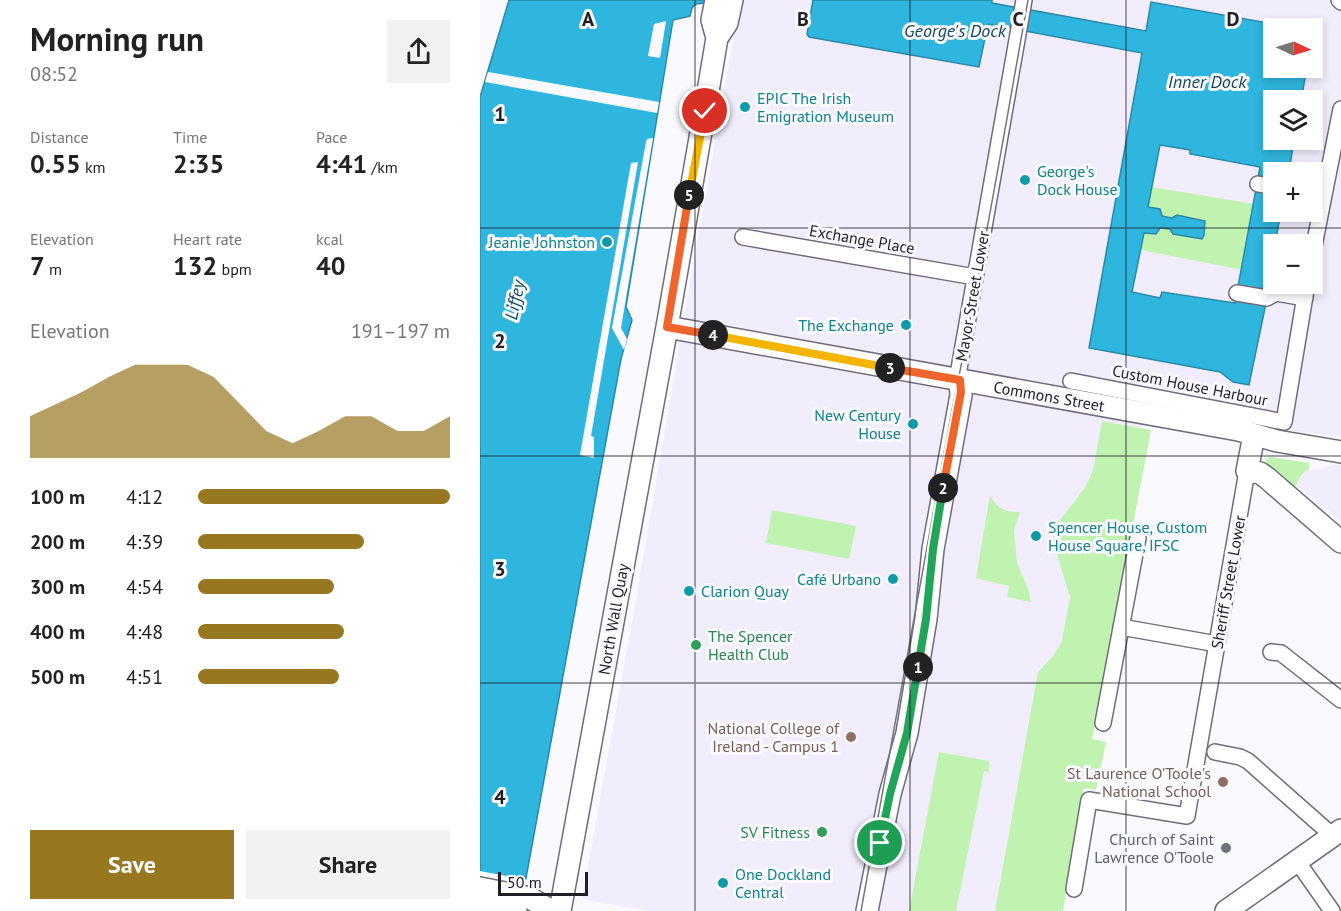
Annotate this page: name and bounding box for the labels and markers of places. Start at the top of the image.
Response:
pin [679,85,730,136]
place label: EPIC The Irish Emigration Museum [757,88,894,126]
marker: EPIC The Irish Emigration Museum [738,100,752,114]
place label: George's Dock House [1037,161,1118,199]
marker: George's Dock House [1018,173,1032,187]
pin: 5 [674,180,704,210]
place label: Jeanie Johnston [488,232,595,252]
marker: Jeanie Johnston [600,235,614,249]
place label: The Exchange [798,315,894,335]
marker: The Exchange [899,318,913,332]
pin: 4 [698,320,728,350]
pin: 3 [875,353,905,383]
place label: New Century House [814,405,902,443]
marker: New Century House [906,417,920,431]
pin: 2 [928,473,958,503]
place label: Spencer House, Custom House Square, IFSC [1048,517,1207,555]
marker: Spencer House, Custom House Square, IFSC [1029,529,1043,543]
place label: Café Urbano [797,569,881,589]
marker: Café Urbano [886,572,900,586]
place label: Clarion Quay [701,581,790,601]
marker: Clarion Quay [682,584,696,598]
place label: The Spencer Health Club [708,626,793,664]
marker: The Spencer Health Club [689,638,703,652]
pin: 1 [903,652,933,682]
place label: National College of Ireland - Campus 1 [707,718,840,756]
marker: National College of Ireland - Campus 1 [844,730,858,744]
place label: St Laurence O'Toole's National School [1067,763,1211,801]
marker: St Laurence O'Toole's National School [1216,775,1230,789]
pin [854,817,905,868]
place label: SV Fitness [740,822,810,842]
marker: SV Fitness [815,825,829,839]
place label: Church of Saint Lawrence O'Toole [1094,829,1215,867]
marker: Church of Saint Lawrence O'Toole [1219,841,1233,855]
place label: One Dockland Central [735,864,831,902]
marker: One Dockland Central [716,876,730,890]

